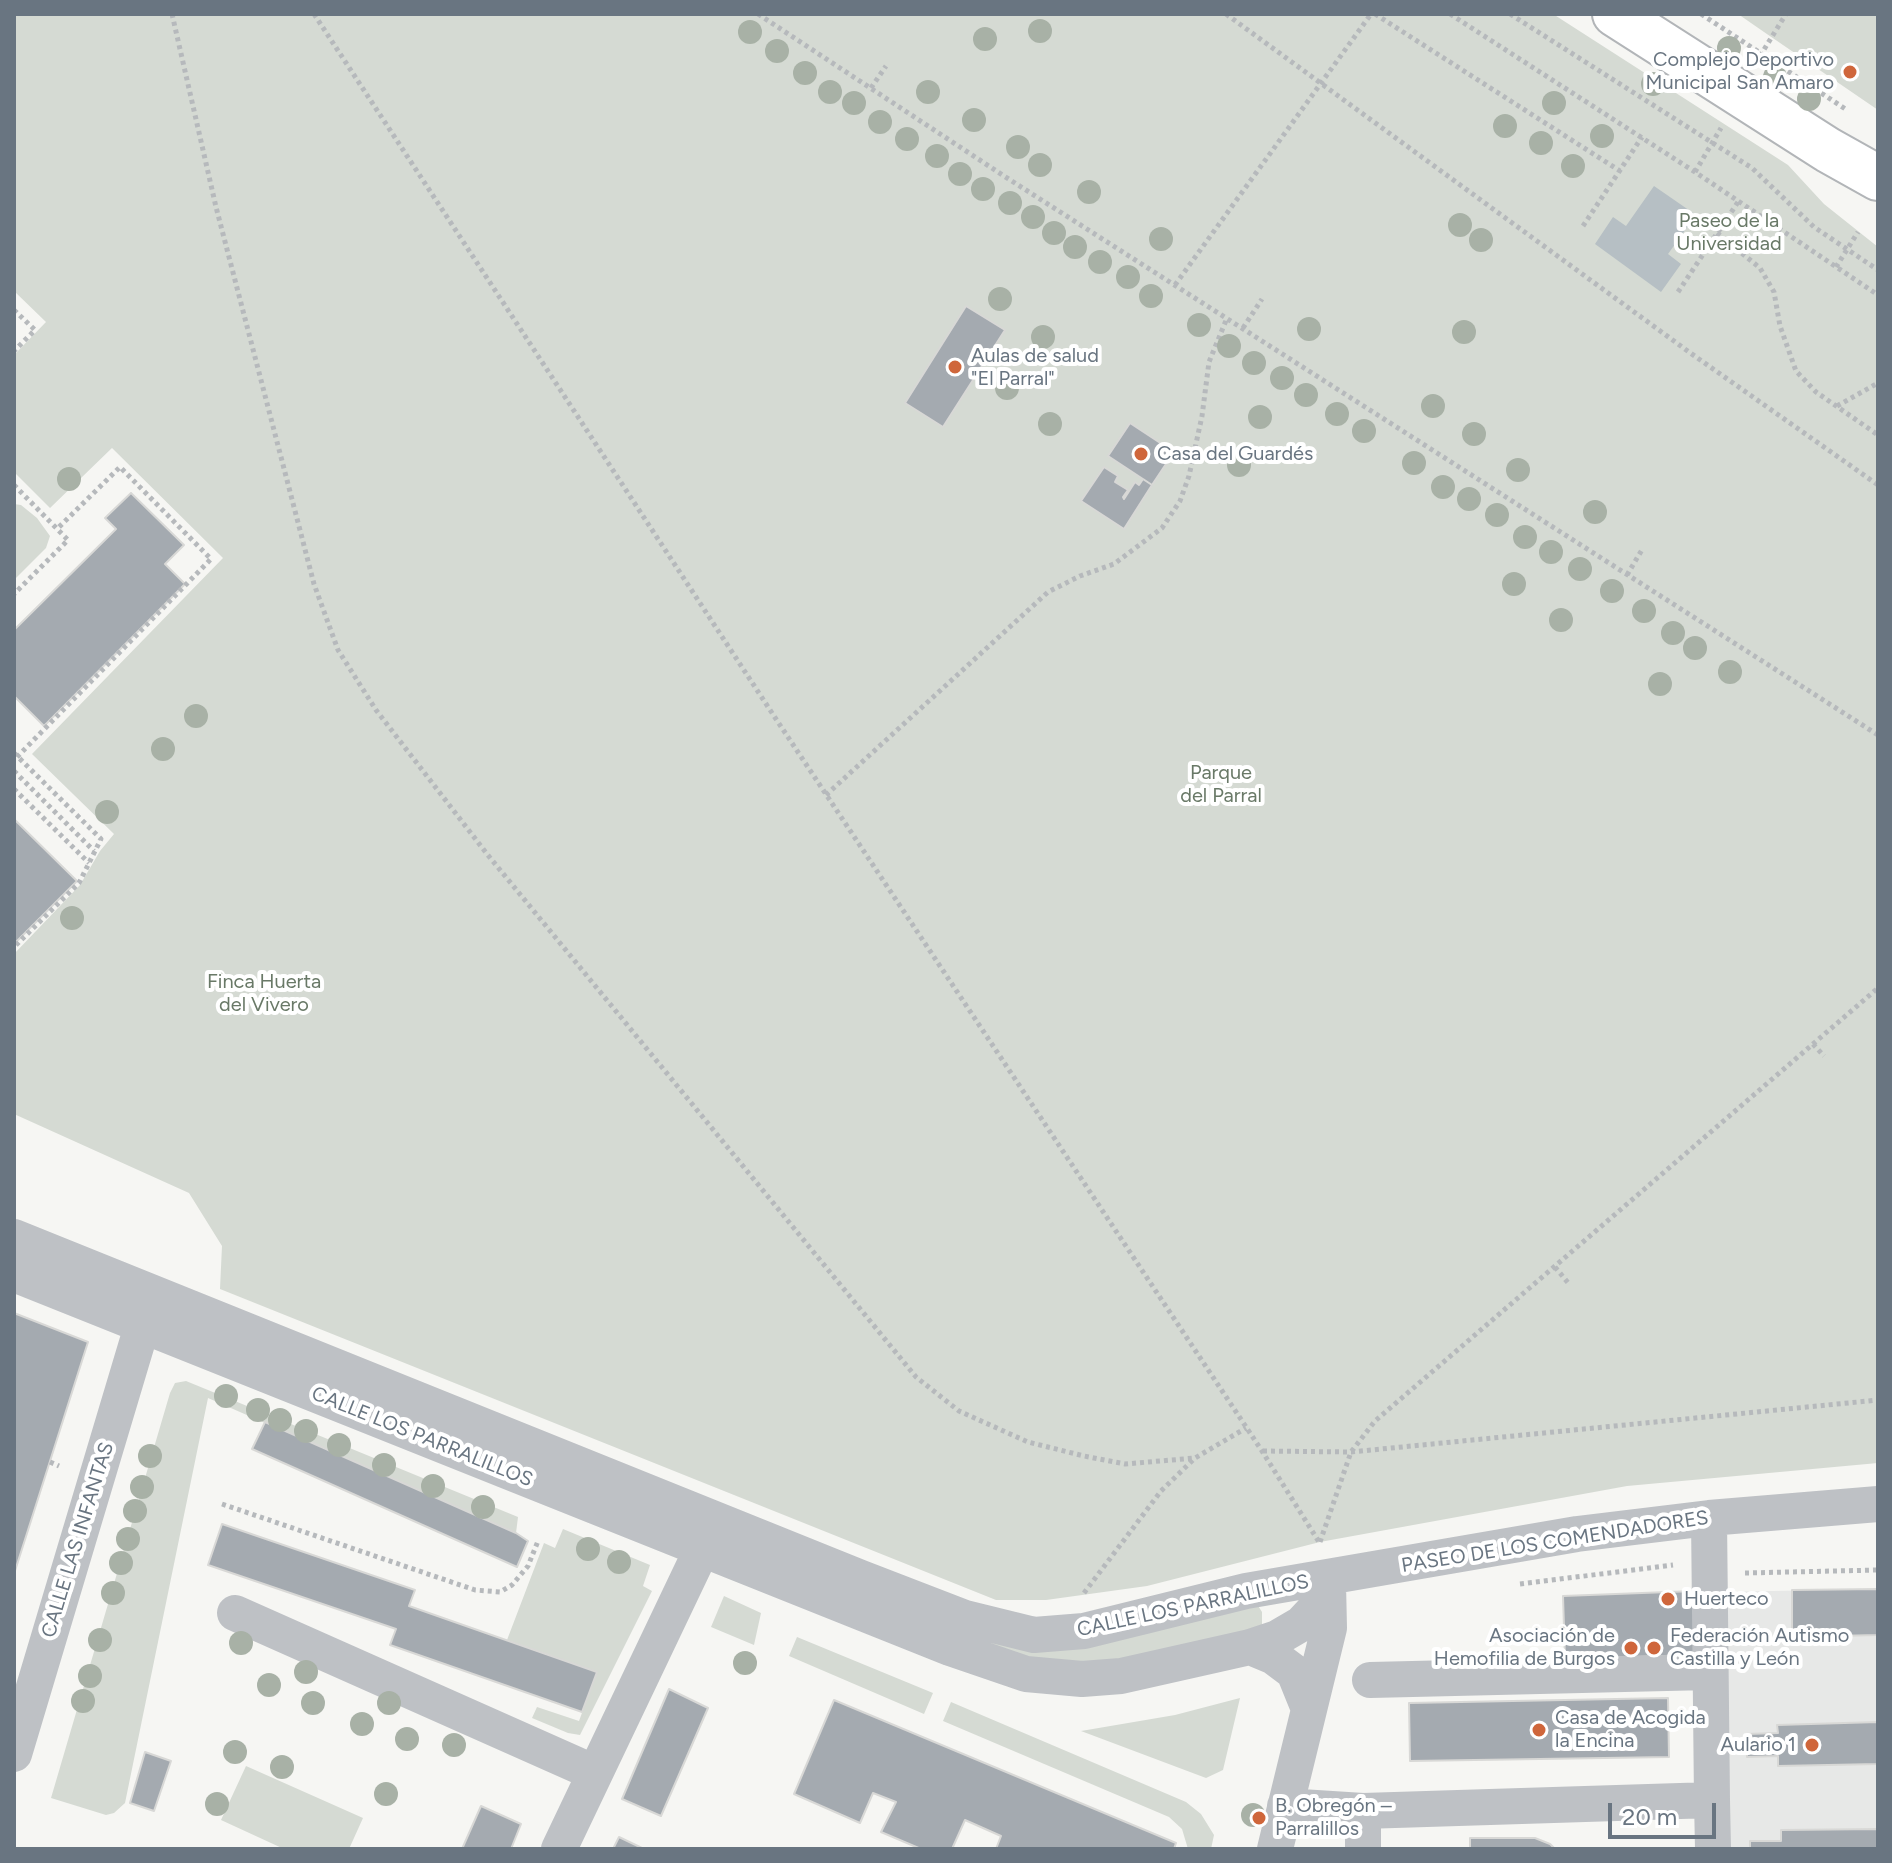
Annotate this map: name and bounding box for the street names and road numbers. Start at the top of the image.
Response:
street label: CALLE LOS PARRALILLOS [308,1382,536,1492]
street label: CALLE LAS INFANTAS [37,1439,119,1641]
street label: PASEO DE LOS COMENDADORES [1400,1506,1710,1578]
street label: CALLE LOS PARRALILLOS [1075,1570,1311,1642]

